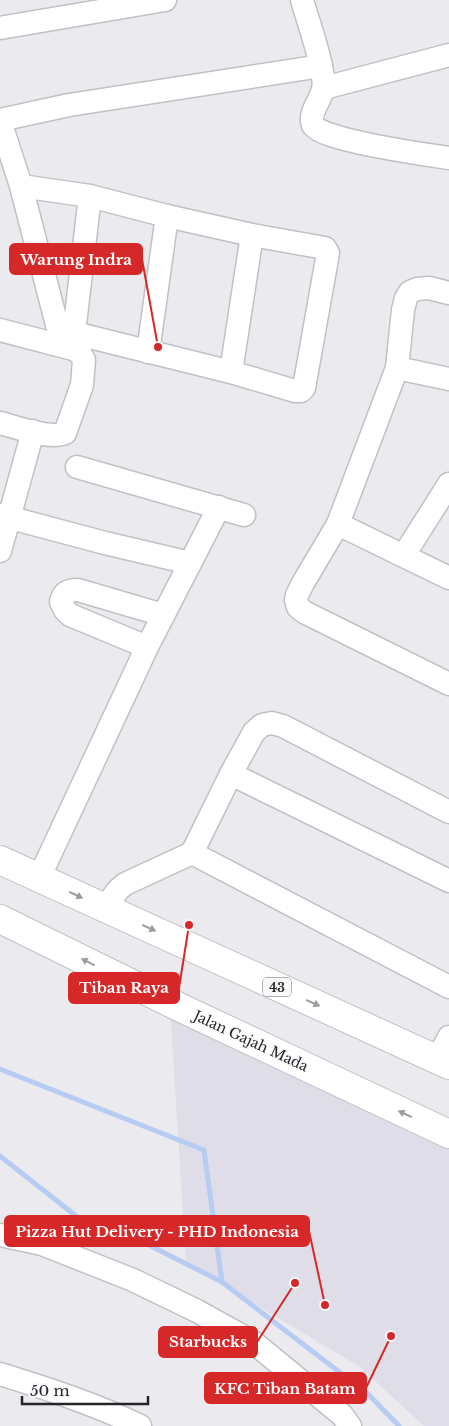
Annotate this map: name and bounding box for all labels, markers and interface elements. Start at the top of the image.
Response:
callout: Warung Indra [10,244,142,274]
text: Warung Indra [19,250,132,269]
one-way arrow [69,891,83,899]
one-way arrow [142,925,156,933]
one-way arrow [81,958,95,966]
callout: Tiban Raya [69,973,179,1003]
text: Tiban Raya [79,978,169,997]
road number: 43 [263,978,291,996]
one-way arrow [306,999,320,1007]
street label: Jalan Gajah Mada [189,1006,311,1076]
one-way arrow [398,1109,412,1117]
callout: Pizza Hut Delivery - PHD Indonesia [5,1216,309,1246]
text: Pizza Hut Delivery - PHD Indonesia [15,1222,299,1241]
callout: Starbucks [159,1327,257,1357]
text: Starbucks [169,1332,247,1351]
callout: KFC Tiban Batam [205,1373,366,1403]
scale bar [22,1374,149,1406]
text: KFC Tiban Batam [214,1379,356,1398]
text: 50 m [30,1381,70,1400]

